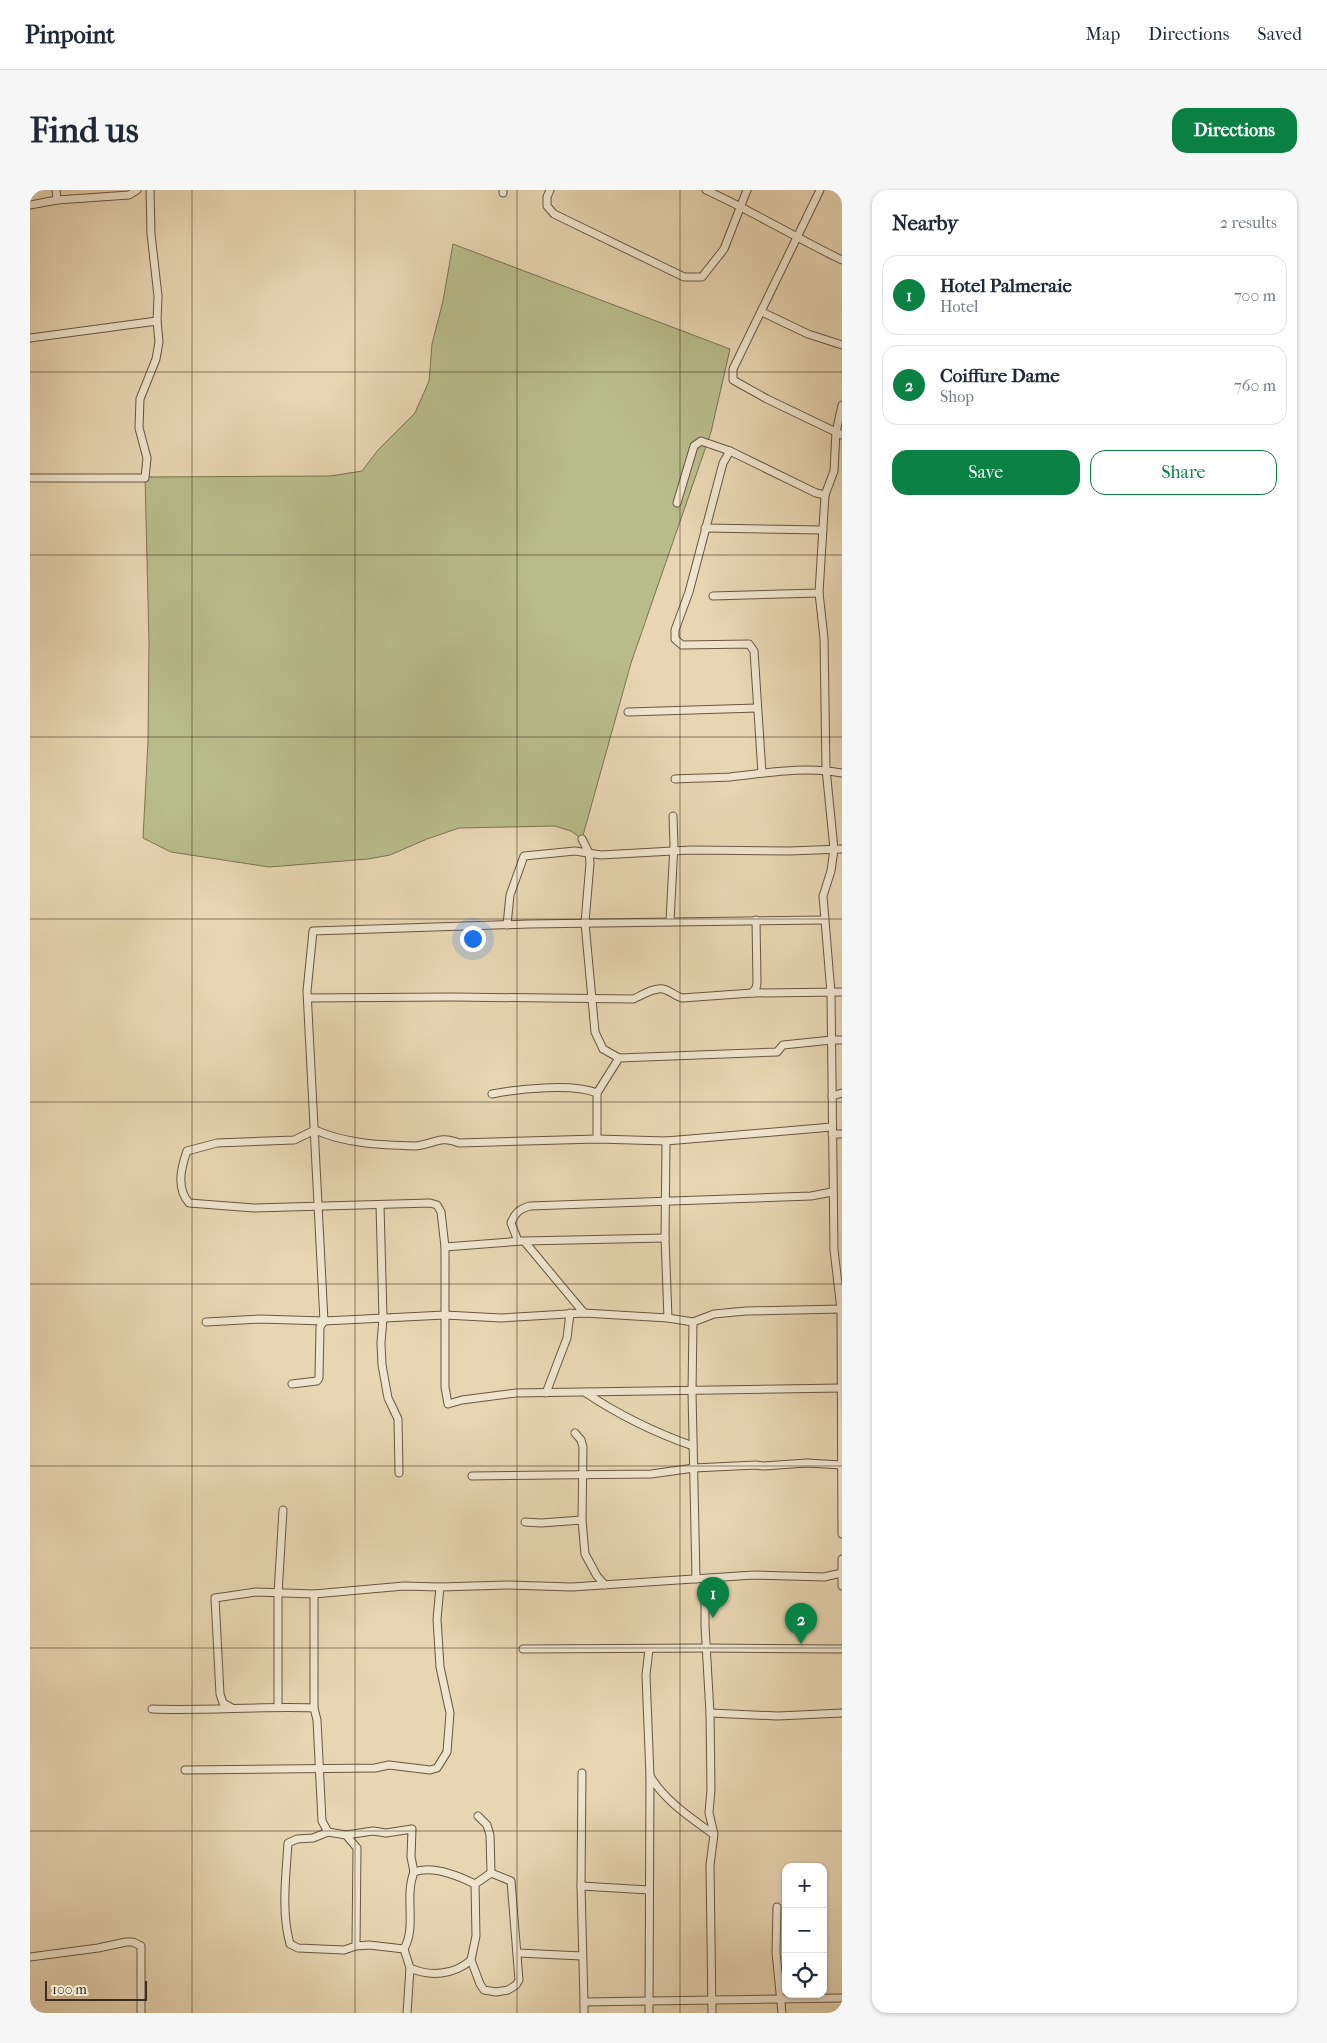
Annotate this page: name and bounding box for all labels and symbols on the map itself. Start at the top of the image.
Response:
your location [460,926,486,952]
pin: 1 [697,1577,729,1618]
pin: 2 [785,1603,817,1644]
scale bar [45,1978,148,2001]

